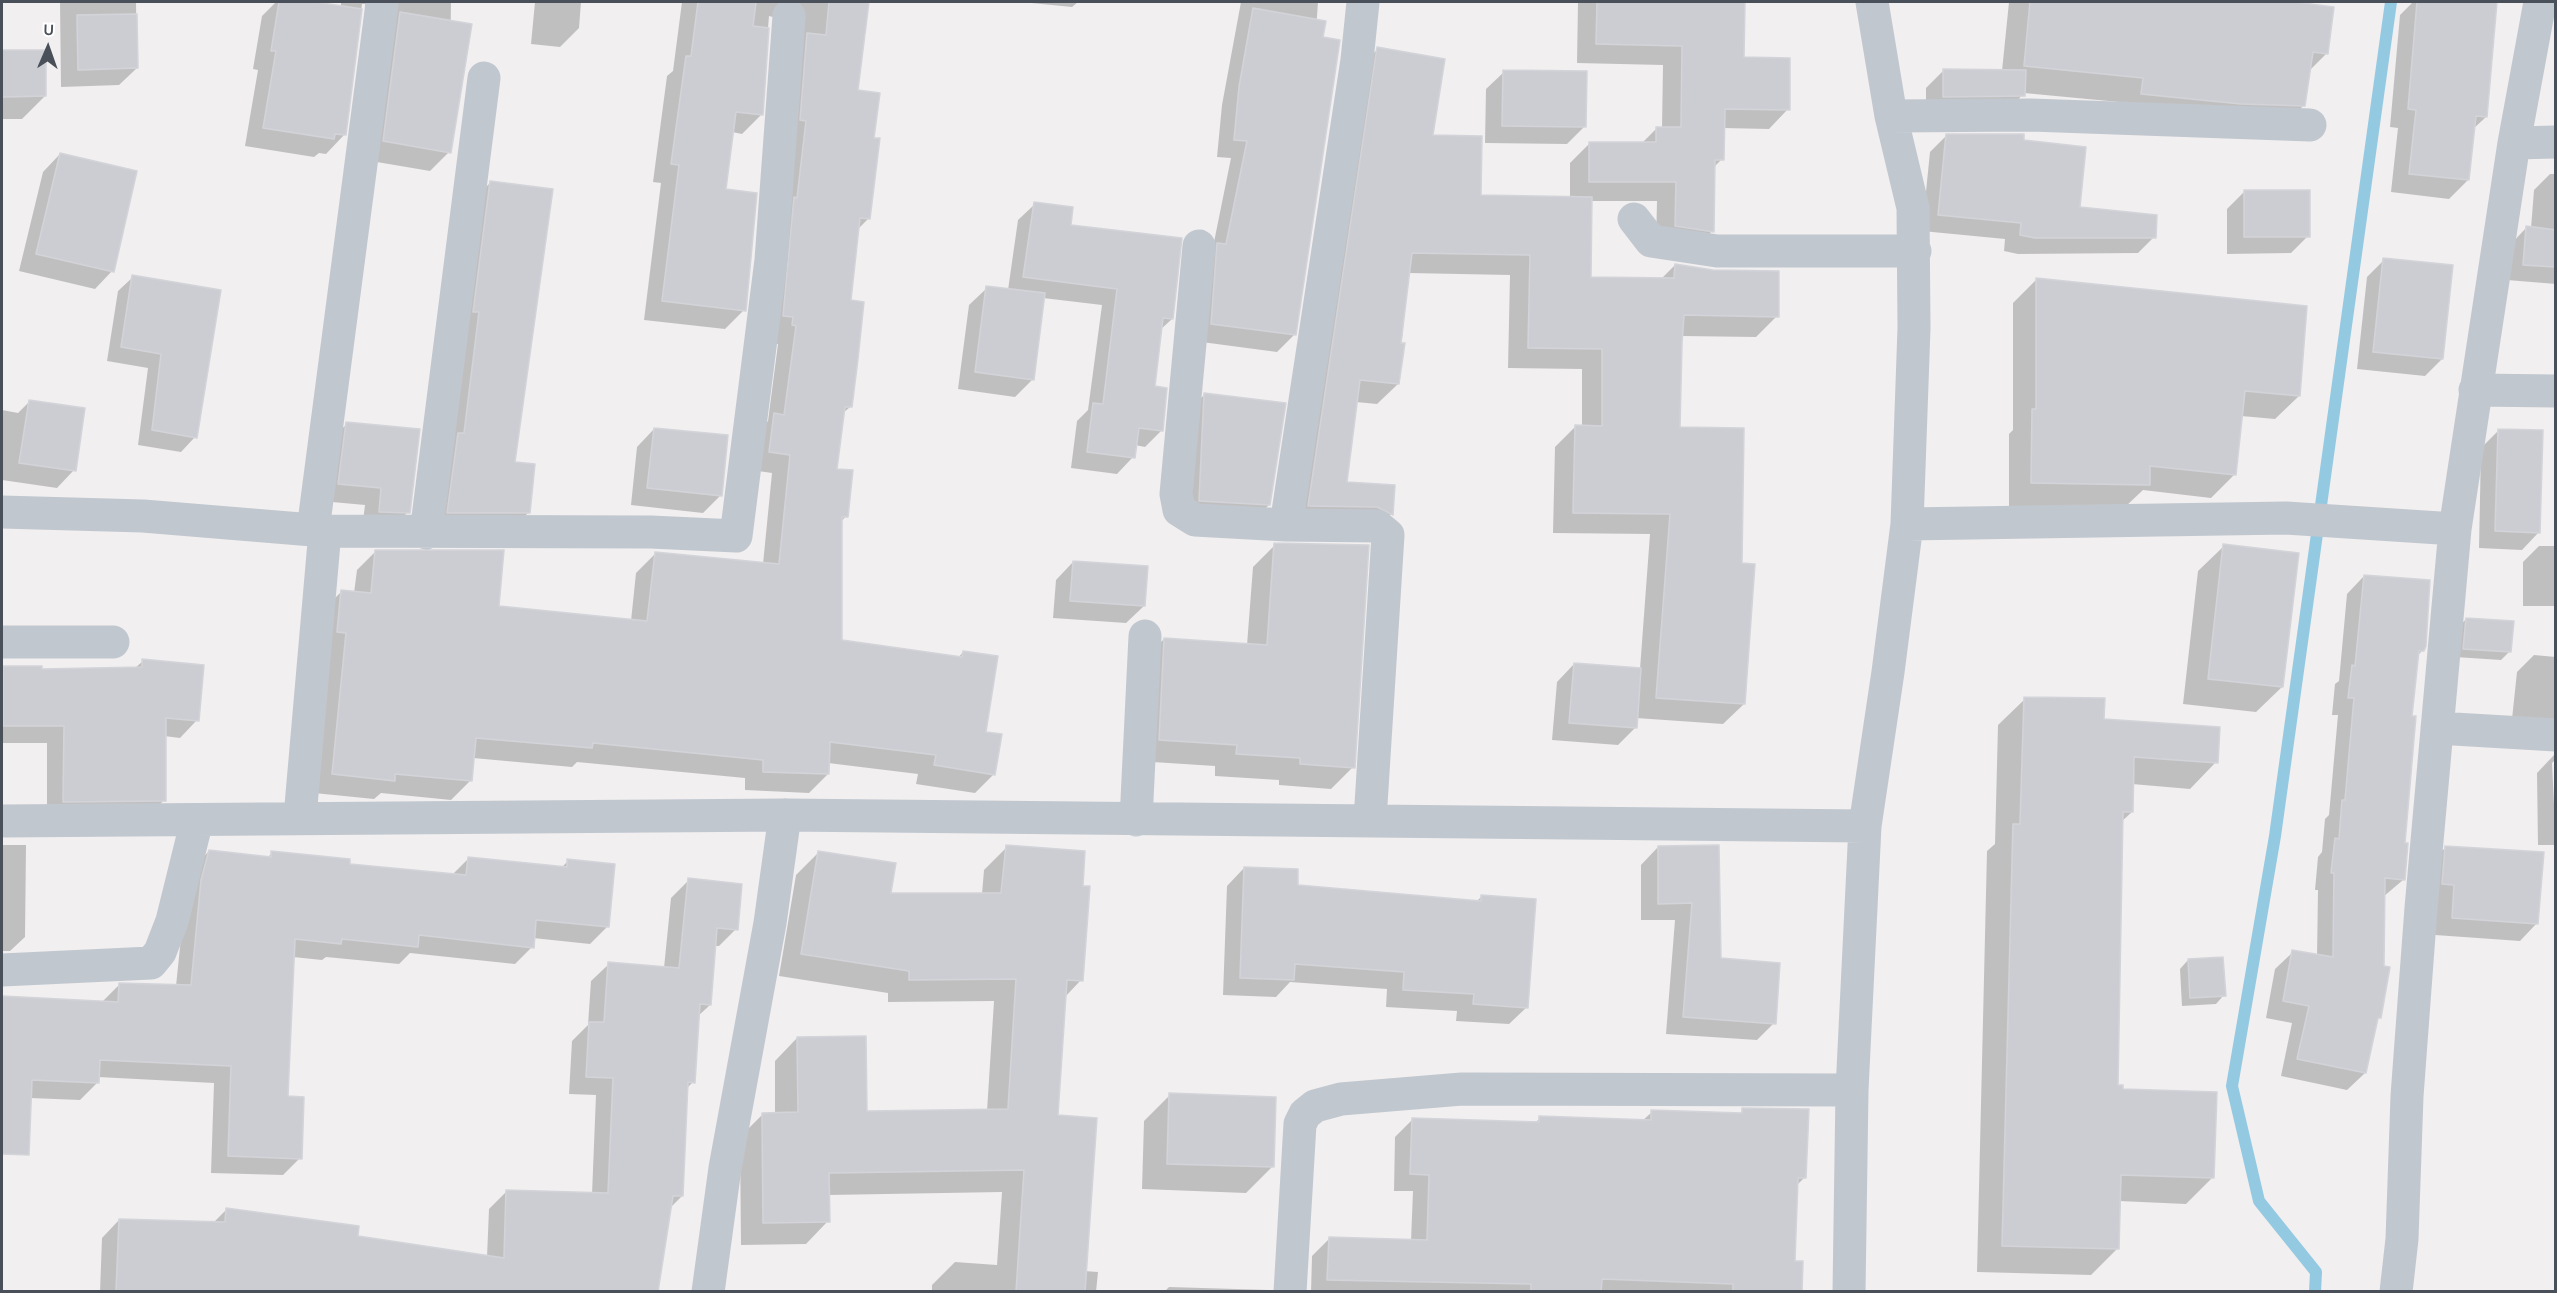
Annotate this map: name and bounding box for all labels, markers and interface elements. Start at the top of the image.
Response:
north arrow [18,18,78,78]
text: U [43,20,54,39]

